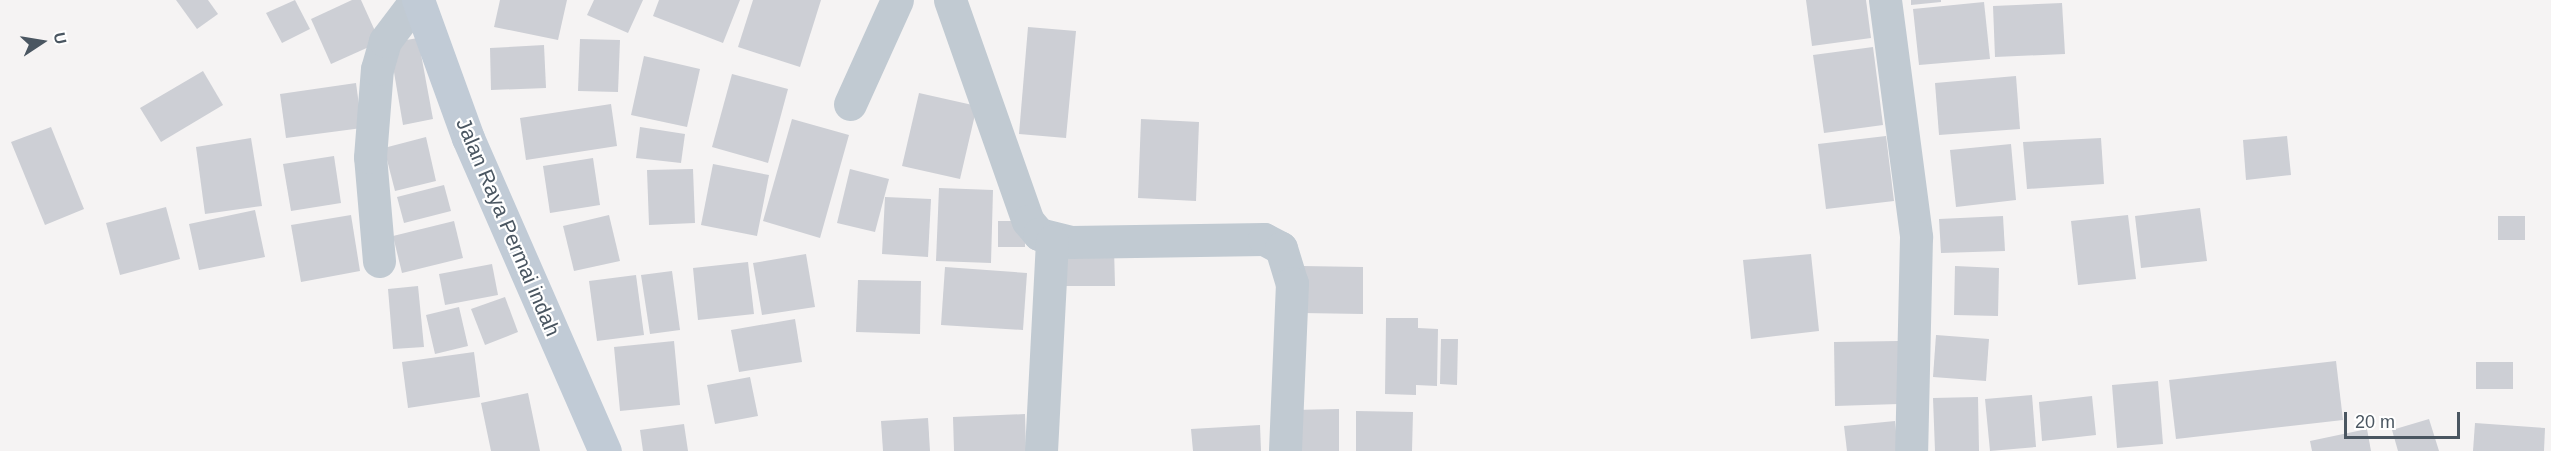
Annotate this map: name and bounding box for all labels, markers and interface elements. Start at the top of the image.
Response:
north arrow [12,12,72,72]
text: U [51,31,70,46]
street label: Jalan Raya Permai indah [451,114,565,340]
scale bar [2347,400,2462,438]
text: 20 m [2355,412,2395,432]

